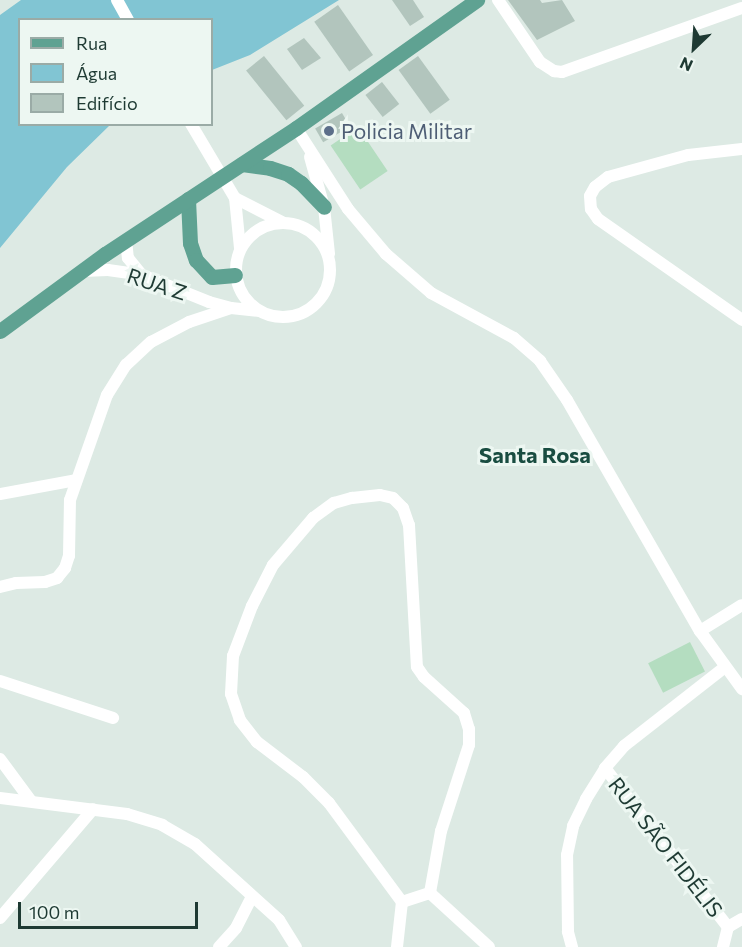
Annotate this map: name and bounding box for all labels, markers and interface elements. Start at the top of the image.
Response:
legend [18,18,213,126]
north arrow [664,18,724,78]
text: Rua [76,32,107,54]
text: N [677,54,696,76]
text: Água [76,62,117,84]
text: Edifício [76,92,138,114]
place label: Policia Militar [341,118,472,144]
marker: Policia Militar [322,124,336,138]
street label: RUA Z [124,263,190,305]
district label: Santa Rosa [479,442,591,468]
street label: RUA SÃO FIDÉLIS [604,772,728,922]
scale bar [21,890,201,928]
text: 100 m [29,901,79,923]

